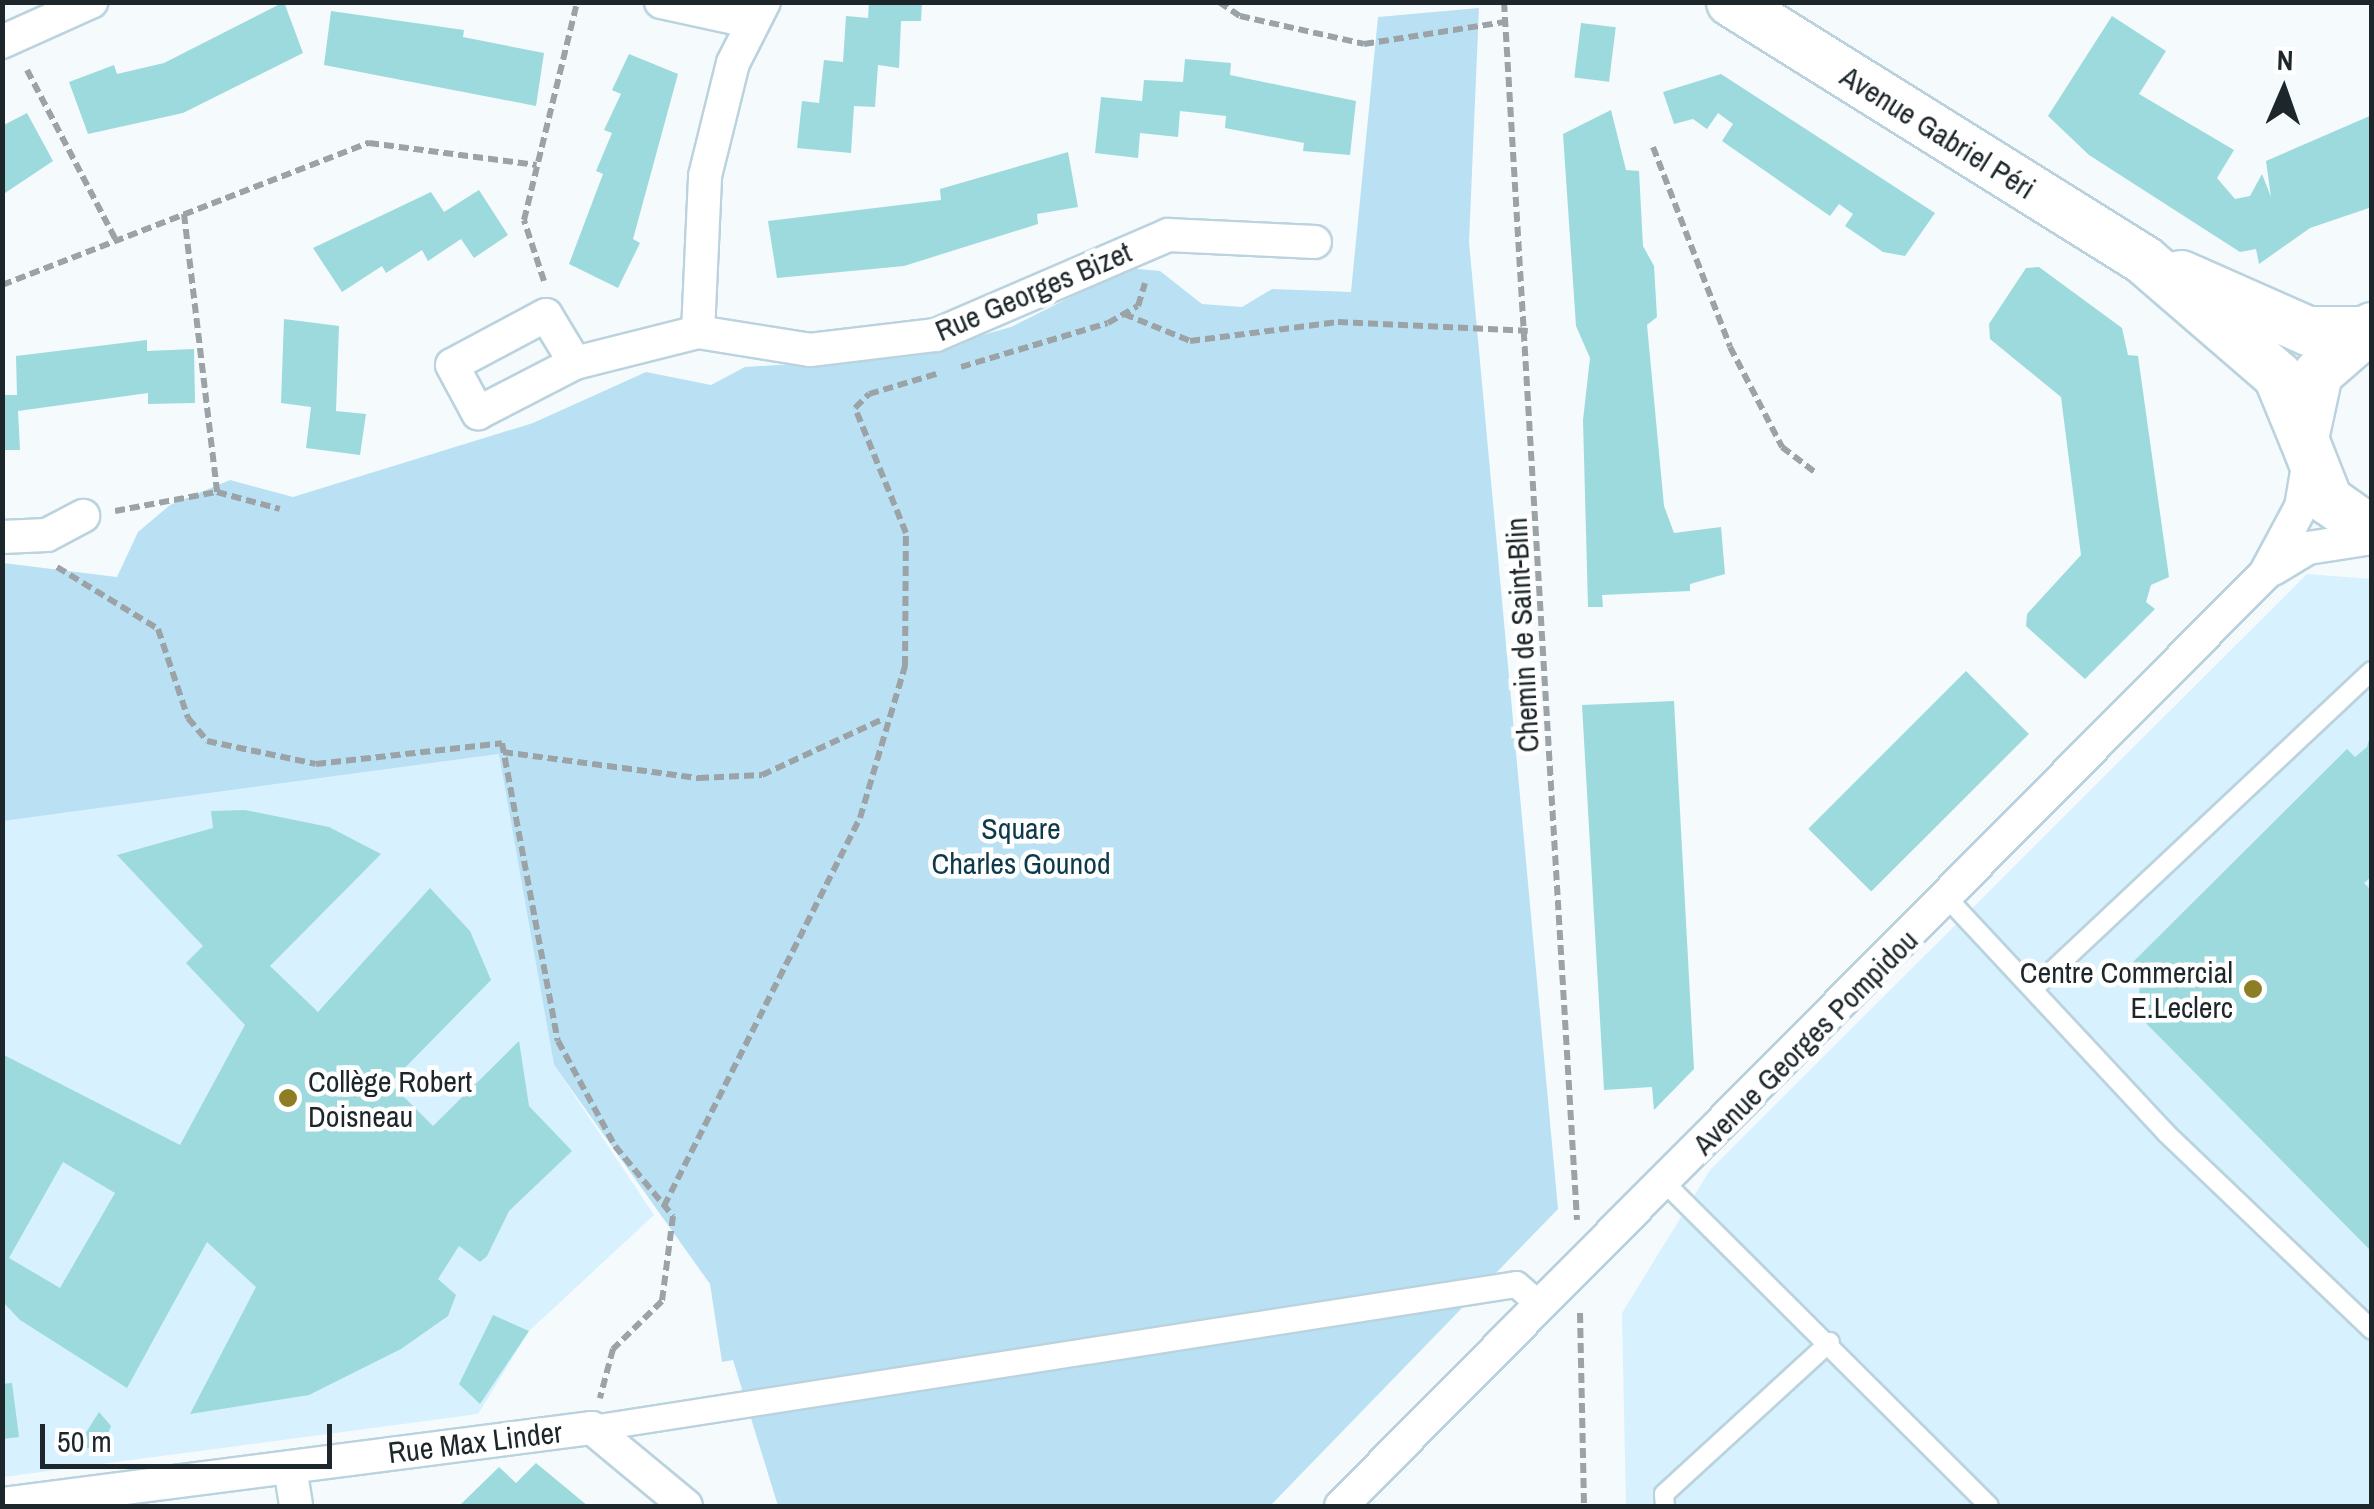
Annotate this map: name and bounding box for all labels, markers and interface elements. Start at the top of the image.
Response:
north arrow [2234,40,2334,140]
text: N [2276,41,2294,79]
street label: Avenue Gabriel Péri [1834,58,2042,206]
street label: Rue Georges Bizet [930,234,1136,348]
street label: Chemin de Saint-Blin [1498,517,1546,753]
park label: Square Charles Gounod [931,810,1111,880]
street label: Avenue Georges Pompidou [1685,922,1925,1162]
place label: Centre Commercial E.Leclerc [2020,954,2233,1024]
marker: Centre Commercial E.Leclerc [2242,978,2264,1000]
place label: Collège Robert Doisneau [308,1063,472,1134]
marker: Collège Robert Doisneau [277,1087,299,1109]
scale bar [45,1404,338,1466]
street label: Rue Max Linder [386,1413,564,1471]
text: 50 m [57,1421,112,1461]

